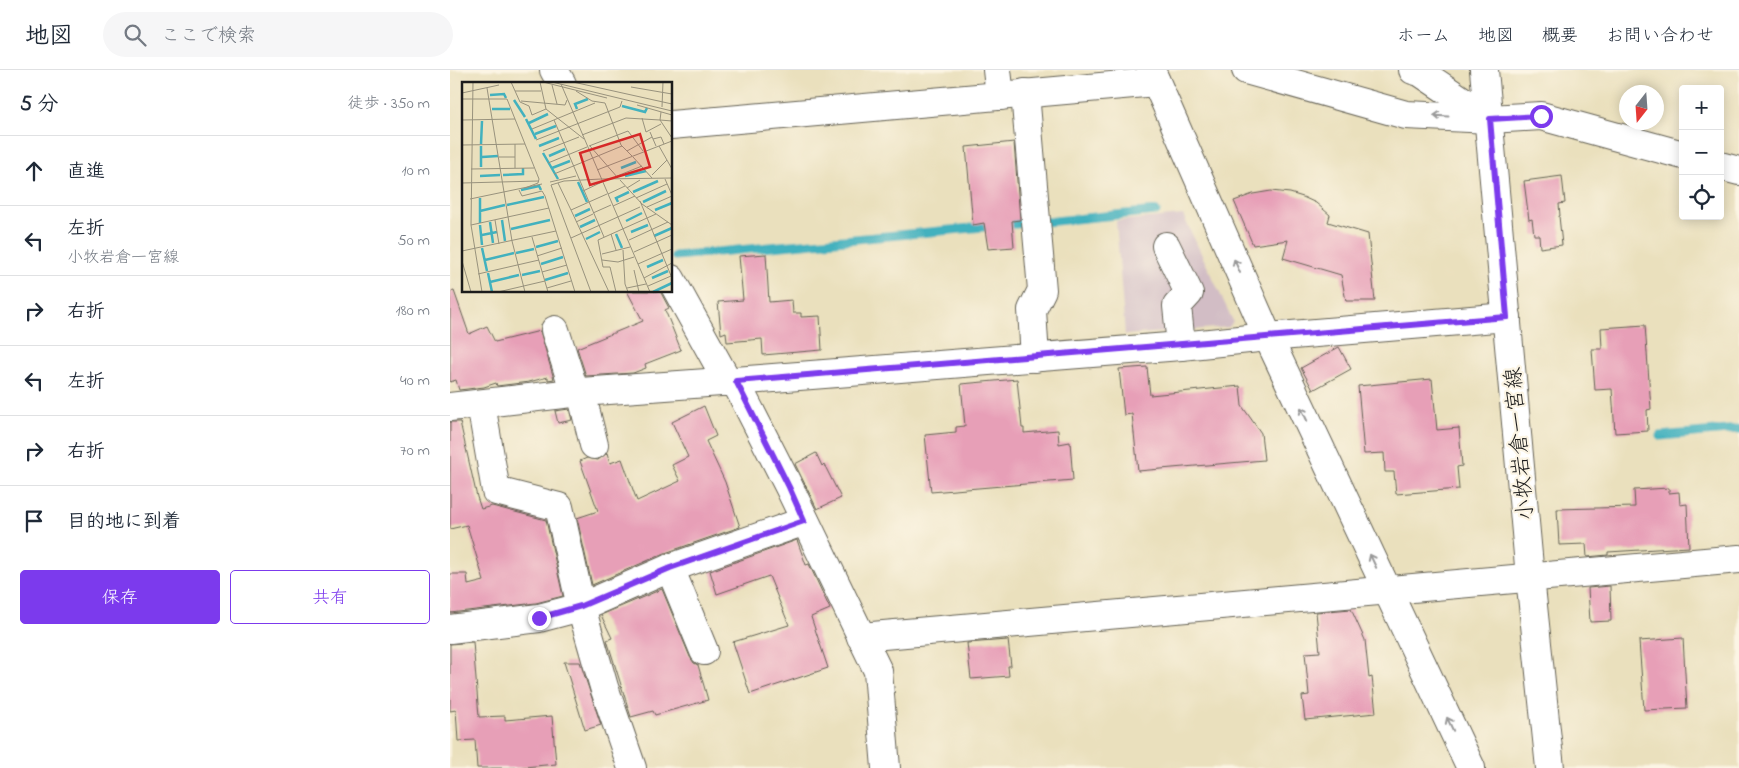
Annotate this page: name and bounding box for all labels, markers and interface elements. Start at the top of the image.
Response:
search box [103,12,453,57]
text: 地図 [25,20,73,55]
icon: search [121,21,149,49]
text: ここで検索 [161,23,256,50]
text: ホーム [1397,24,1450,50]
text: 地図 [1478,24,1514,50]
text: 概要 [1542,24,1578,50]
text: お問い合わせ [1606,24,1714,50]
inset map [462,82,672,292]
north arrow [1619,85,1664,130]
map controls [1679,85,1724,220]
button: + [1679,85,1724,130]
text: 5 分 [20,90,58,120]
text: 徒歩 · 350 m [348,92,430,116]
route start [1530,105,1553,128]
one-way arrow [1433,112,1449,121]
button: − [1679,130,1724,175]
icon: ahead [20,157,48,185]
text: 直進 [67,159,105,186]
text: 10 m [402,159,430,183]
button: locate [1679,175,1724,220]
text: 左折 [67,216,105,243]
icon: left [20,227,48,255]
text: 50 m [398,229,430,253]
text: 小牧岩倉一宮線 [67,246,179,270]
one-way arrow [1231,259,1241,274]
icon: right [20,297,48,325]
text: 右折 [67,299,105,326]
text: 180 m [396,299,430,323]
street label: 小牧岩倉一宮線 [1498,366,1544,522]
icon: left [20,367,48,395]
text: 左折 [67,369,105,396]
text: 40 m [400,369,430,393]
one-way arrow [1298,407,1308,422]
icon: right [20,437,48,465]
text: 右折 [67,439,105,466]
text: 70 m [400,439,430,463]
icon: arrive [20,507,48,535]
text: 目的地に到着 [67,509,181,536]
one-way arrow [1368,554,1378,569]
button: 保存 [20,570,220,624]
button: 共有 [230,570,430,624]
route end [528,607,551,630]
one-way arrow [1445,717,1454,732]

